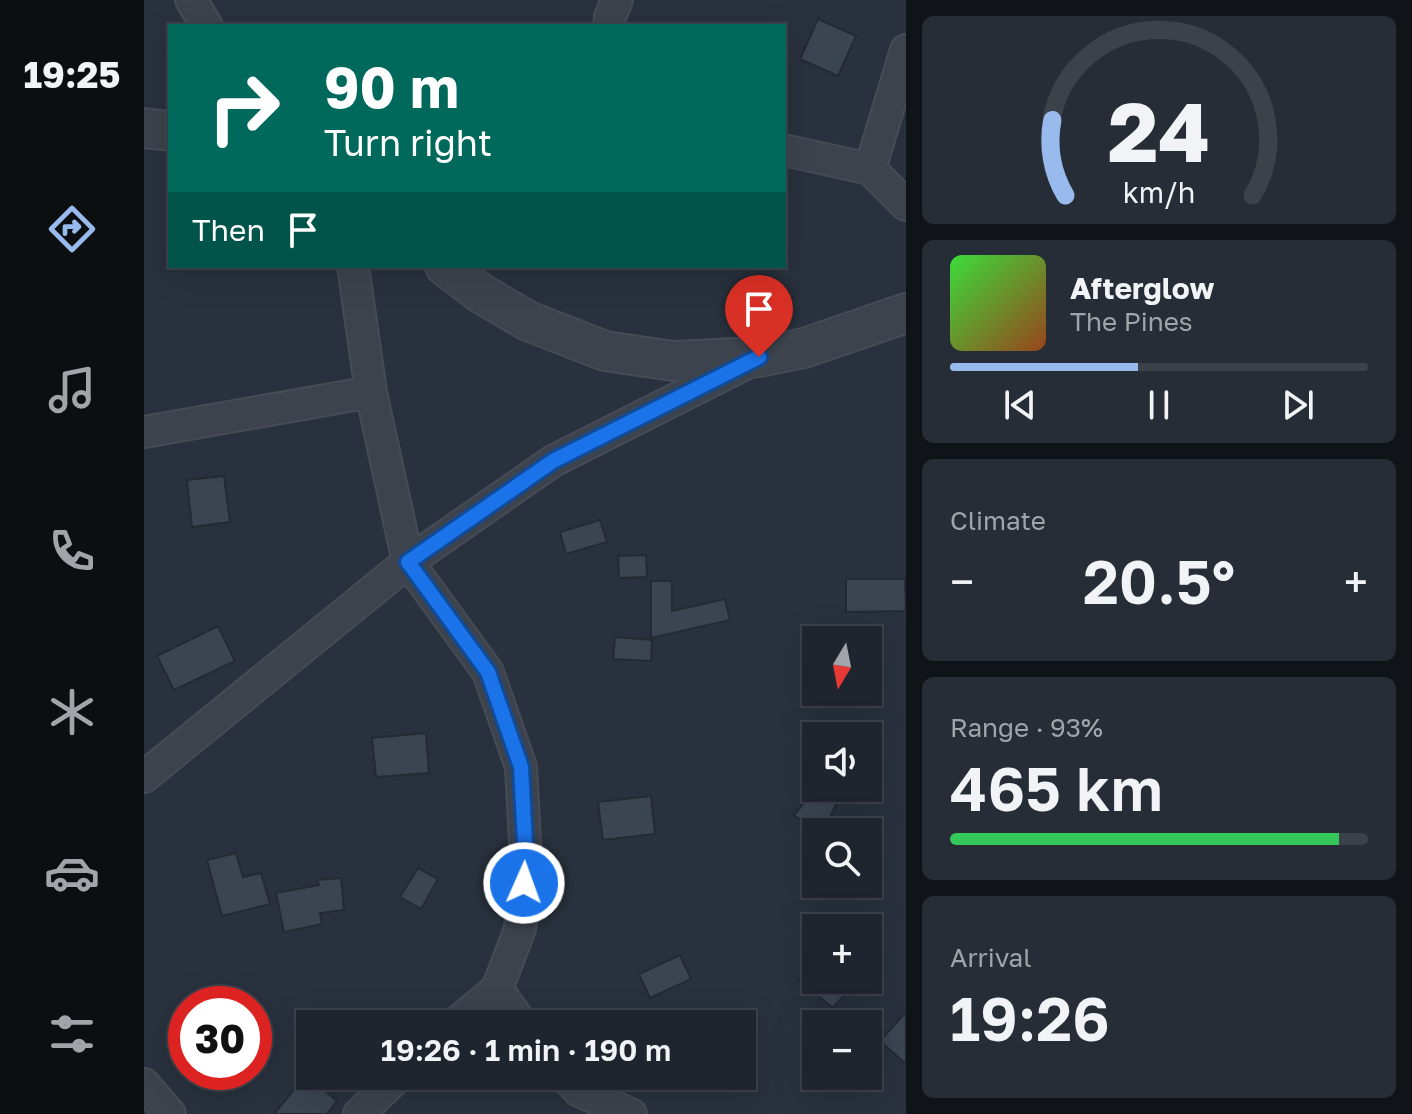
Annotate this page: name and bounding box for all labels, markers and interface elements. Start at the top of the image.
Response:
text: 19:25 [24,53,120,96]
text: 90 m [324,53,459,120]
icon: right [192,56,296,160]
text: 24 [1108,80,1210,180]
text: Turn right [324,121,492,164]
text: km/h [1123,175,1195,209]
icon: directions [44,201,100,257]
icon: arrive [281,208,325,252]
text: Then [192,212,265,248]
text: Afterglow [1070,270,1214,306]
pin [725,275,793,357]
icon: arrive [737,287,781,331]
text: The Pines [1070,306,1193,337]
icon: music [44,362,100,418]
icon: previous [998,383,1042,427]
icon: pause [1137,383,1181,427]
icon: next [1276,383,1320,427]
text: Climate [950,505,1046,536]
icon: phone [44,523,100,579]
text: 20.5° [1083,545,1235,617]
text: − [950,555,974,608]
text: + [1344,555,1368,608]
north arrow [802,626,882,706]
map controls [802,626,882,1090]
icon: climate [44,684,100,740]
text: Range · 93% [950,712,1103,743]
button: sound [802,722,882,802]
text: 465 km [950,752,1163,824]
button: search [802,818,882,898]
position arrow [482,841,566,925]
icon: car [44,845,100,901]
button: + [802,914,882,994]
text: Arrival [950,942,1031,973]
text: 19:26 [950,982,1110,1054]
speed limit sign: 30 [168,986,272,1090]
icon: filters [44,1006,100,1062]
button: − [802,1010,882,1090]
text: 19:26 · 1 min · 190 m [381,1032,671,1068]

